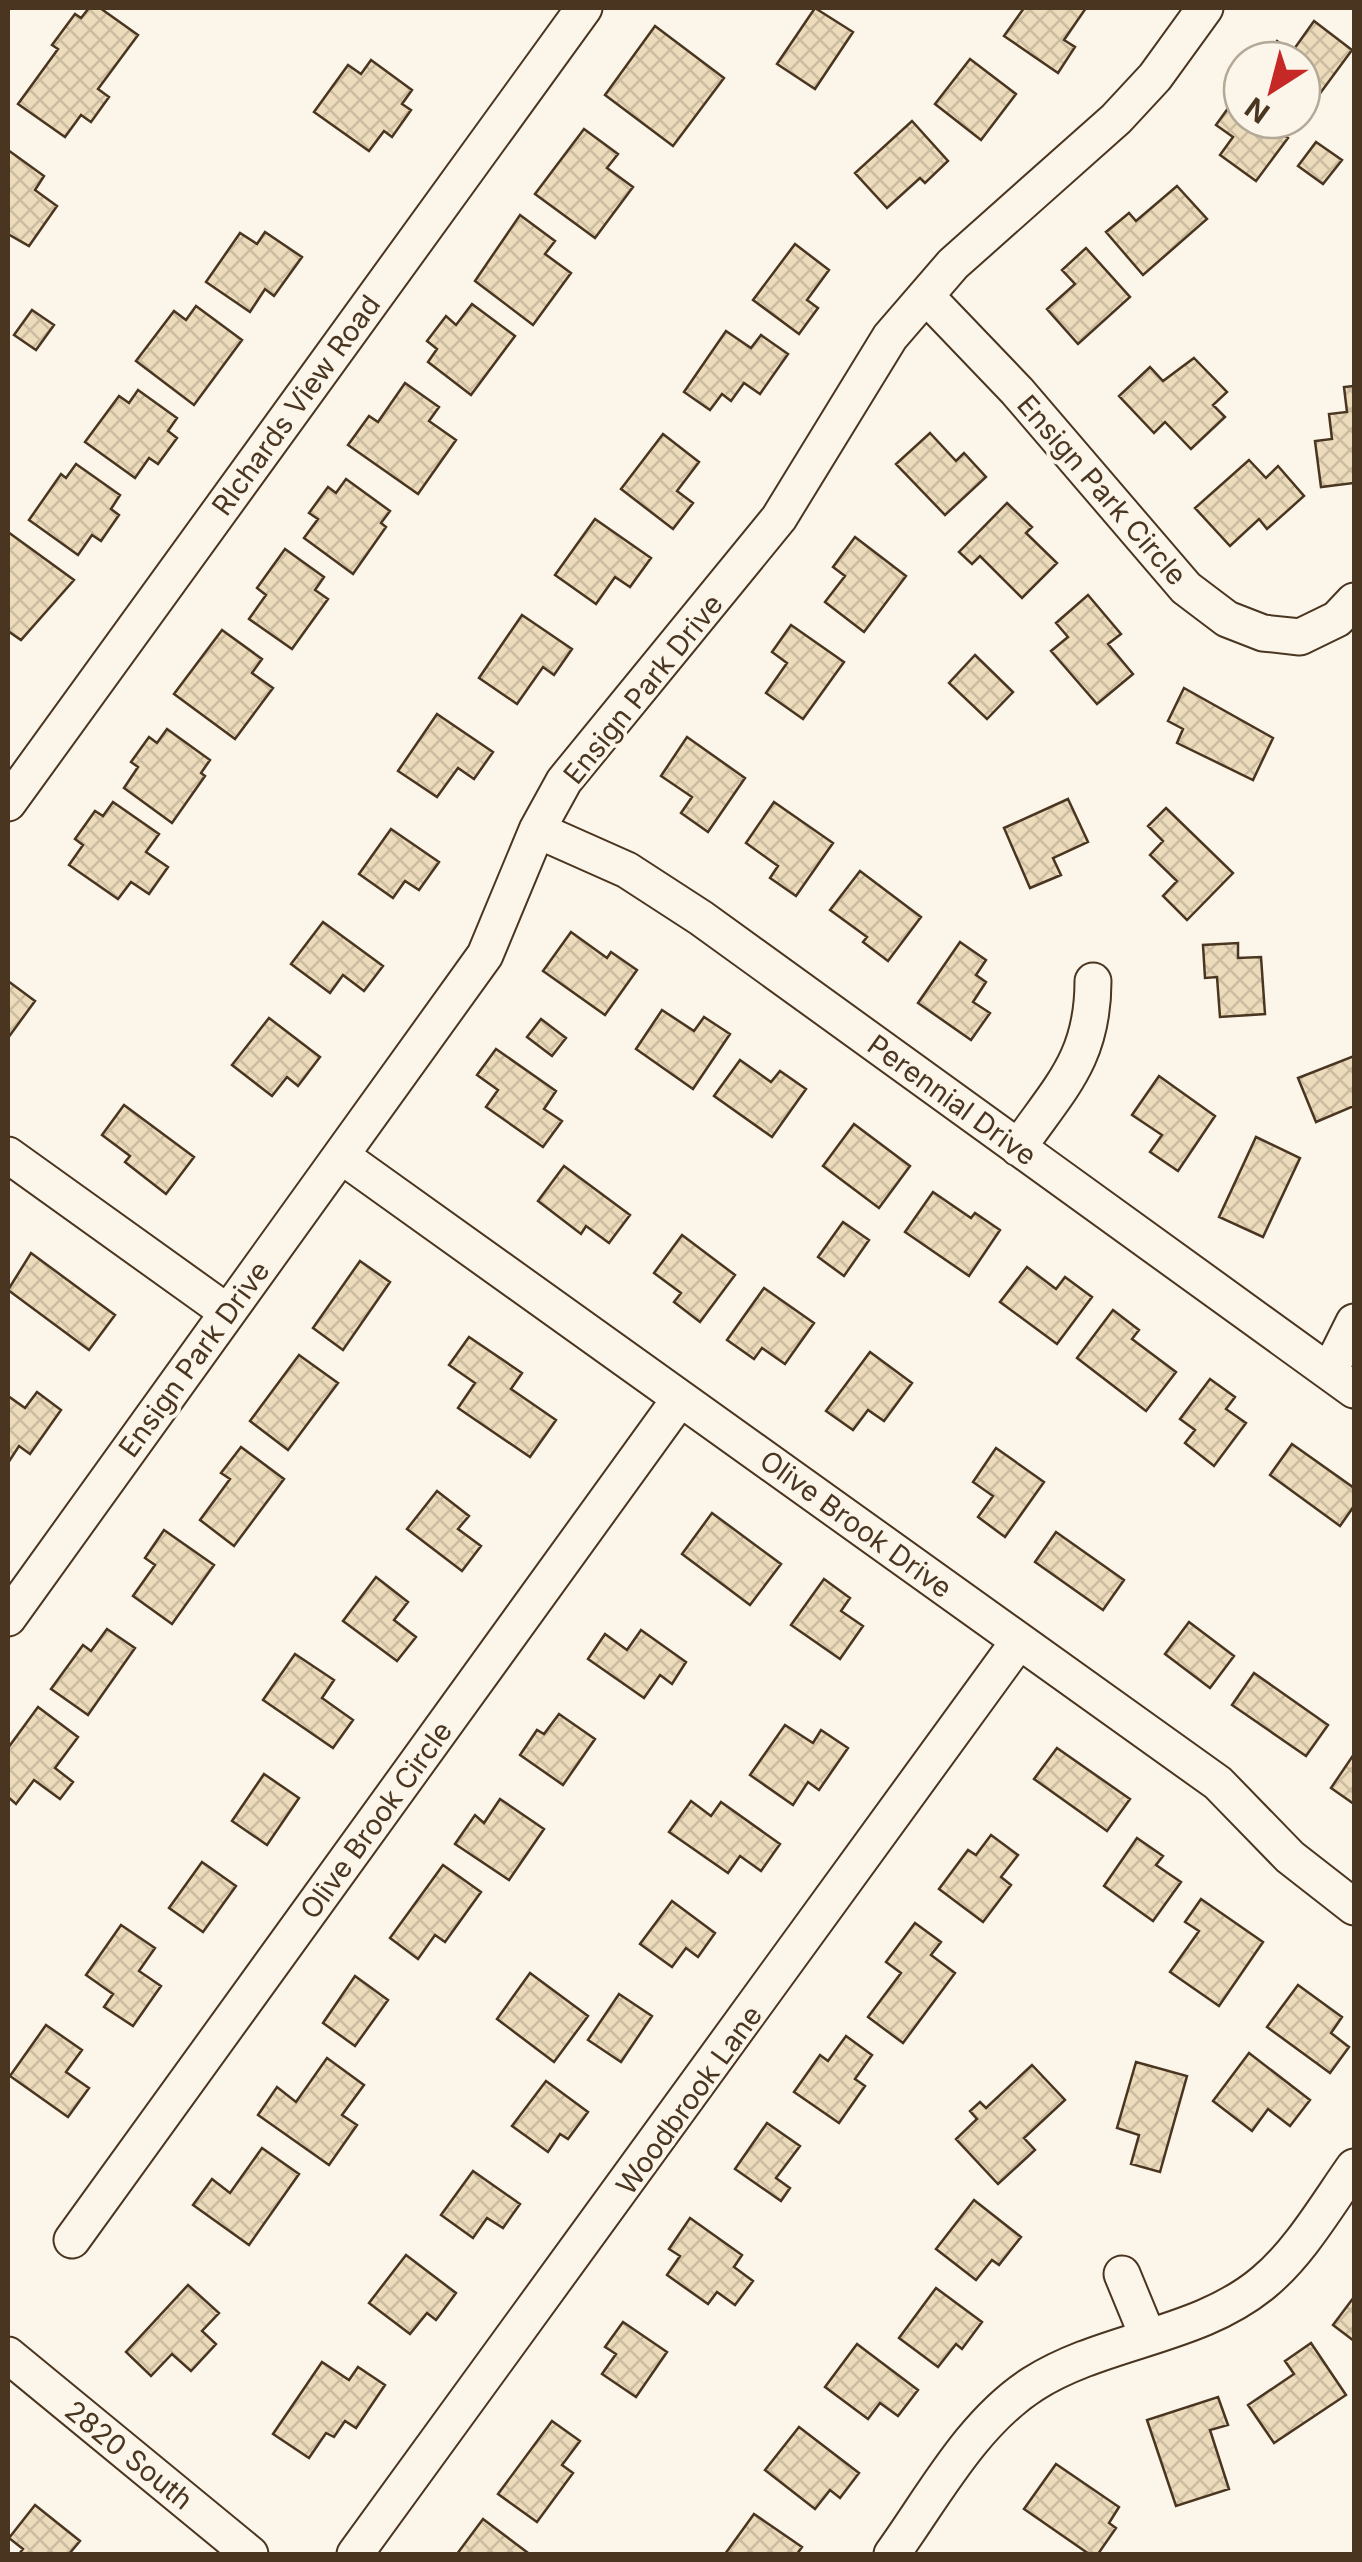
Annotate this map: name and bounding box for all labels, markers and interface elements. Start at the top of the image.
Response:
north arrow [1222,40,1322,140]
text: N [1239,90,1276,130]
street label: RIchards View Road [205,288,387,522]
street label: Ensign Park Circle [1010,388,1194,592]
street label: Ensign Park Drive [556,587,730,791]
street label: Perennial Drive [861,1027,1043,1173]
street label: Ensign Park Drive [112,1254,276,1464]
street label: Olive Brook Drive [753,1443,959,1605]
street label: Olive Brook Circle [293,1715,459,1925]
street label: Woodbrook Lane [609,1999,769,2201]
street label: 2820 South [58,2393,200,2517]

